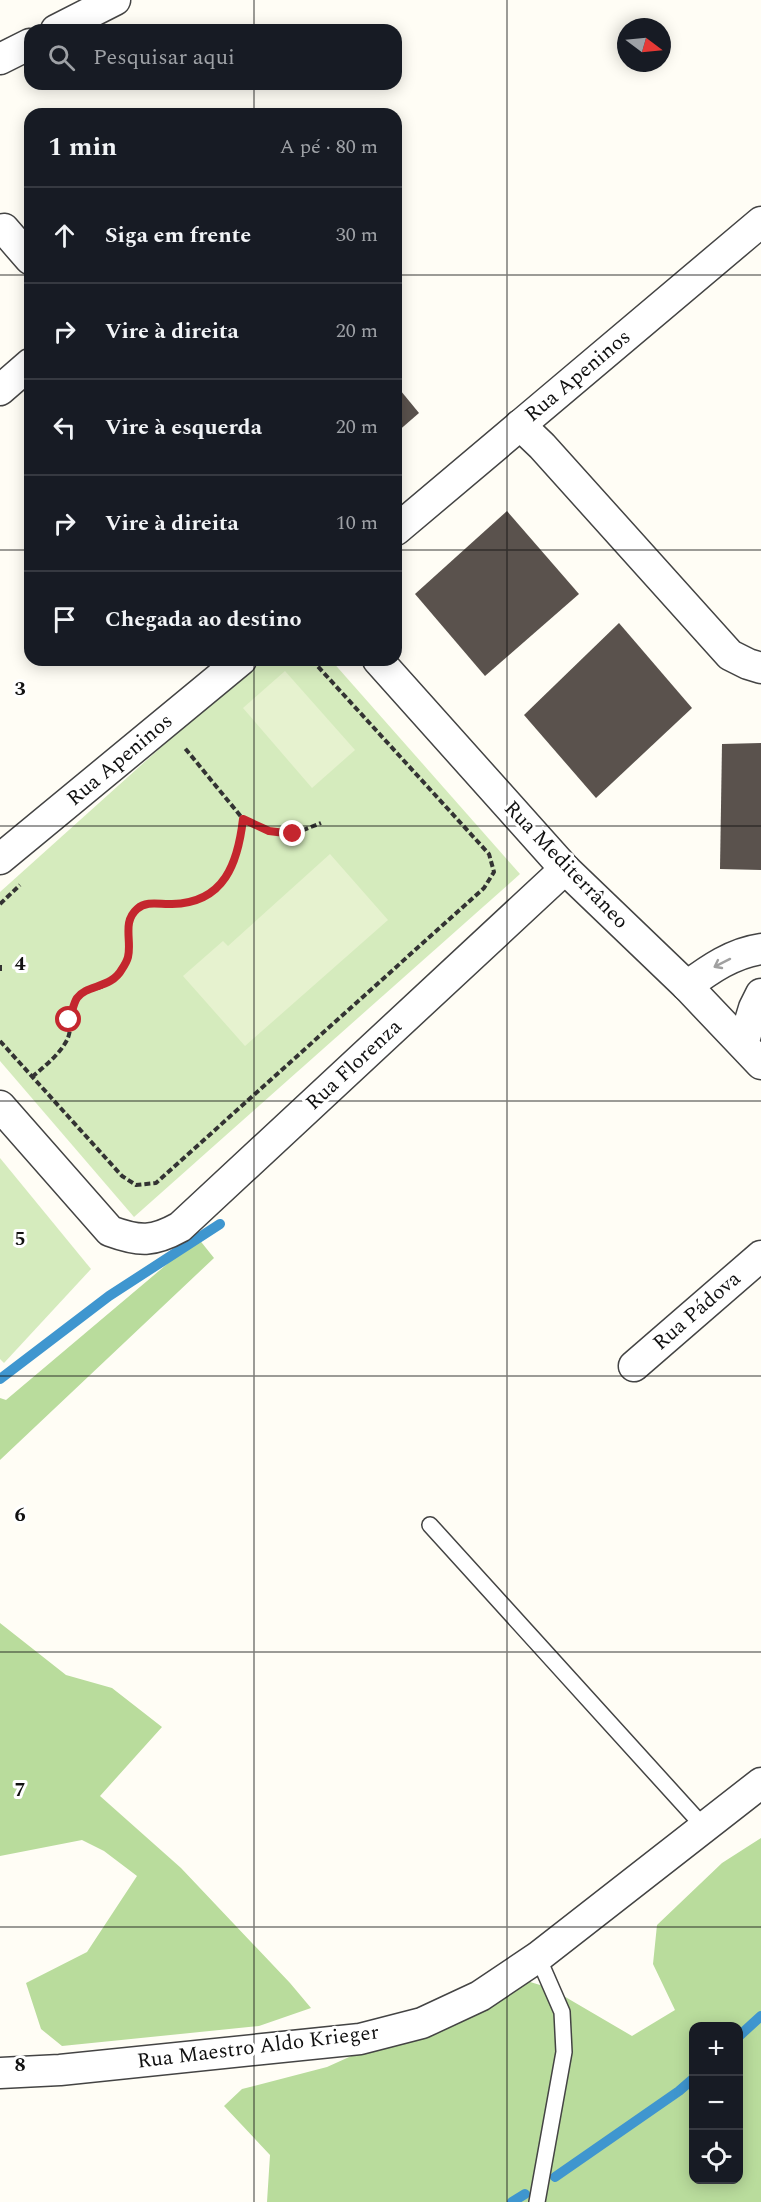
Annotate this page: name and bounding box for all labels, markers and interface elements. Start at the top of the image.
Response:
north arrow [617,18,671,72]
search box [24,24,402,90]
icon: search [45,41,78,74]
text: Pesquisar aqui [93,41,235,74]
text: 1 min [48,127,117,167]
text: A pé · 80 m [280,132,378,162]
icon: ahead [48,219,81,252]
text: Siga em frente [105,219,251,252]
text: 30 m [336,220,378,250]
icon: right [48,315,81,348]
text: Vire à direita [105,315,239,348]
text: 20 m [336,316,378,346]
street label: Rua Apeninos [518,322,638,430]
icon: left [48,411,81,444]
text: Vire à esquerda [105,411,262,444]
text: 20 m [336,412,378,442]
icon: right [48,507,81,540]
text: Vire à direita [105,507,239,540]
text: 10 m [336,508,378,538]
icon: arrive [48,603,81,636]
text: Chegada ao destino [105,603,302,636]
text: 3 [14,674,26,704]
street label: Rua Apeninos [60,706,180,814]
street label: Rua Mediterrâneo [496,793,636,937]
route end [279,820,305,846]
text: 4 [14,949,26,979]
one-way arrow [714,957,731,969]
route start [55,1006,81,1032]
street label: Rua Florenza [298,1011,410,1118]
text: 5 [14,1224,26,1254]
street label: Rua Pádova [646,1263,749,1358]
text: 6 [14,1500,26,1530]
text: 7 [14,1775,26,1805]
street label: Rua Maestro Aldo Krieger [135,2016,381,2078]
map controls [689,2022,743,2184]
button: + [689,2022,743,2076]
text: 8 [14,2050,26,2080]
button: − [689,2076,743,2130]
button: locate [689,2130,743,2184]

